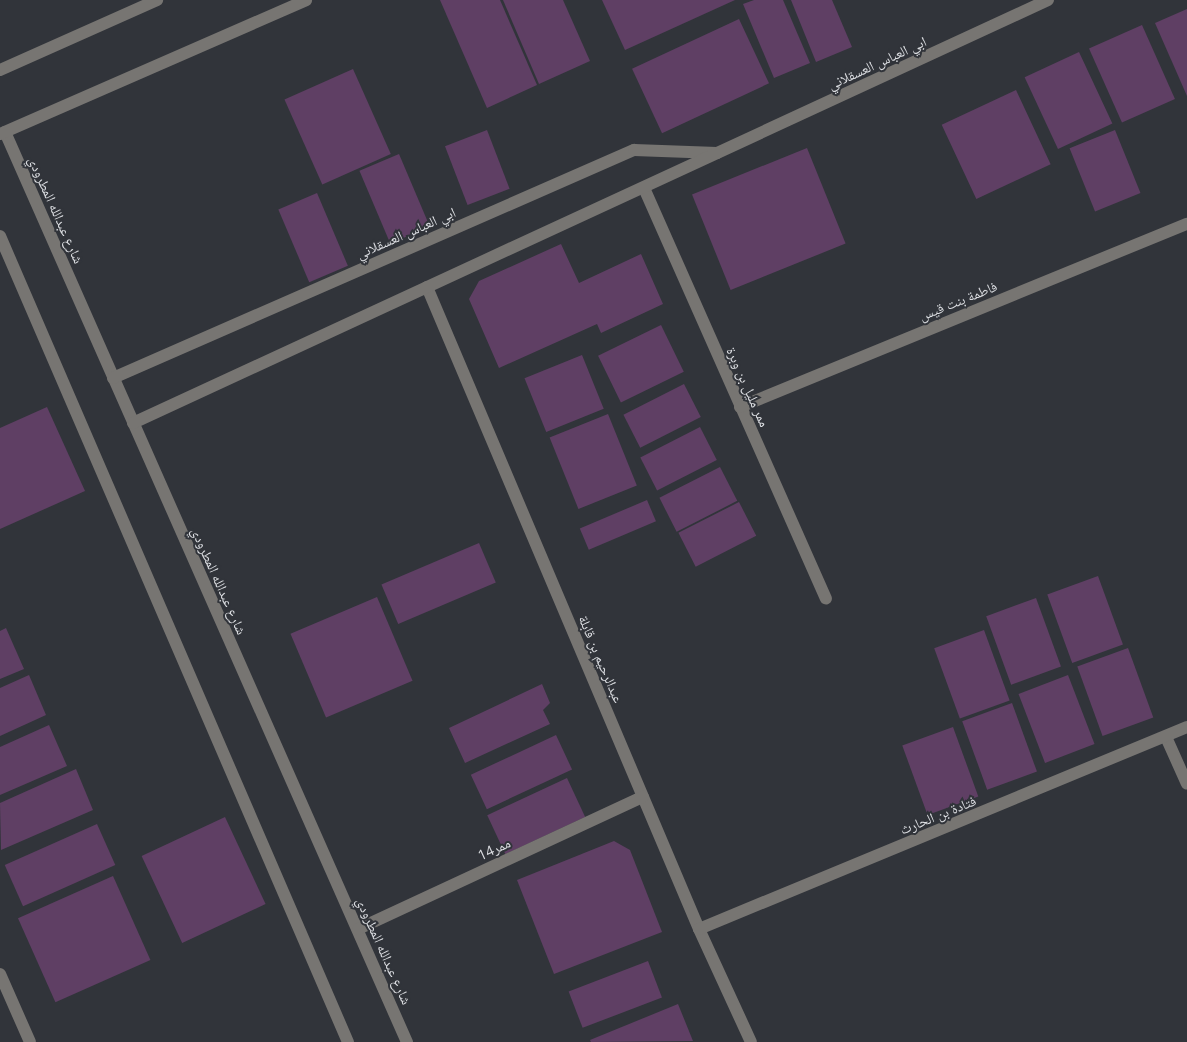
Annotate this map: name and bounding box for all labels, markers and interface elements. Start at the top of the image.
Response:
street label: ابي العباس العسقلاني [825,33,929,93]
street label: شارع عبدالله المطرودي [25,154,87,266]
street label: ابي العباس العسقلاني [354,204,458,262]
street label: فاطمة بنت قيس [917,278,999,324]
street label: ممر مليل بن وبرة [723,344,773,430]
street label: شارع عبدالله المطرودي [188,525,250,637]
street label: عبدالرحيم بن قابلة [575,613,627,705]
street label: فتادة بن الحارث [897,792,979,838]
street label: ممر14 [475,834,513,864]
street label: شارع عبدالله المطرودي [353,895,415,1007]

